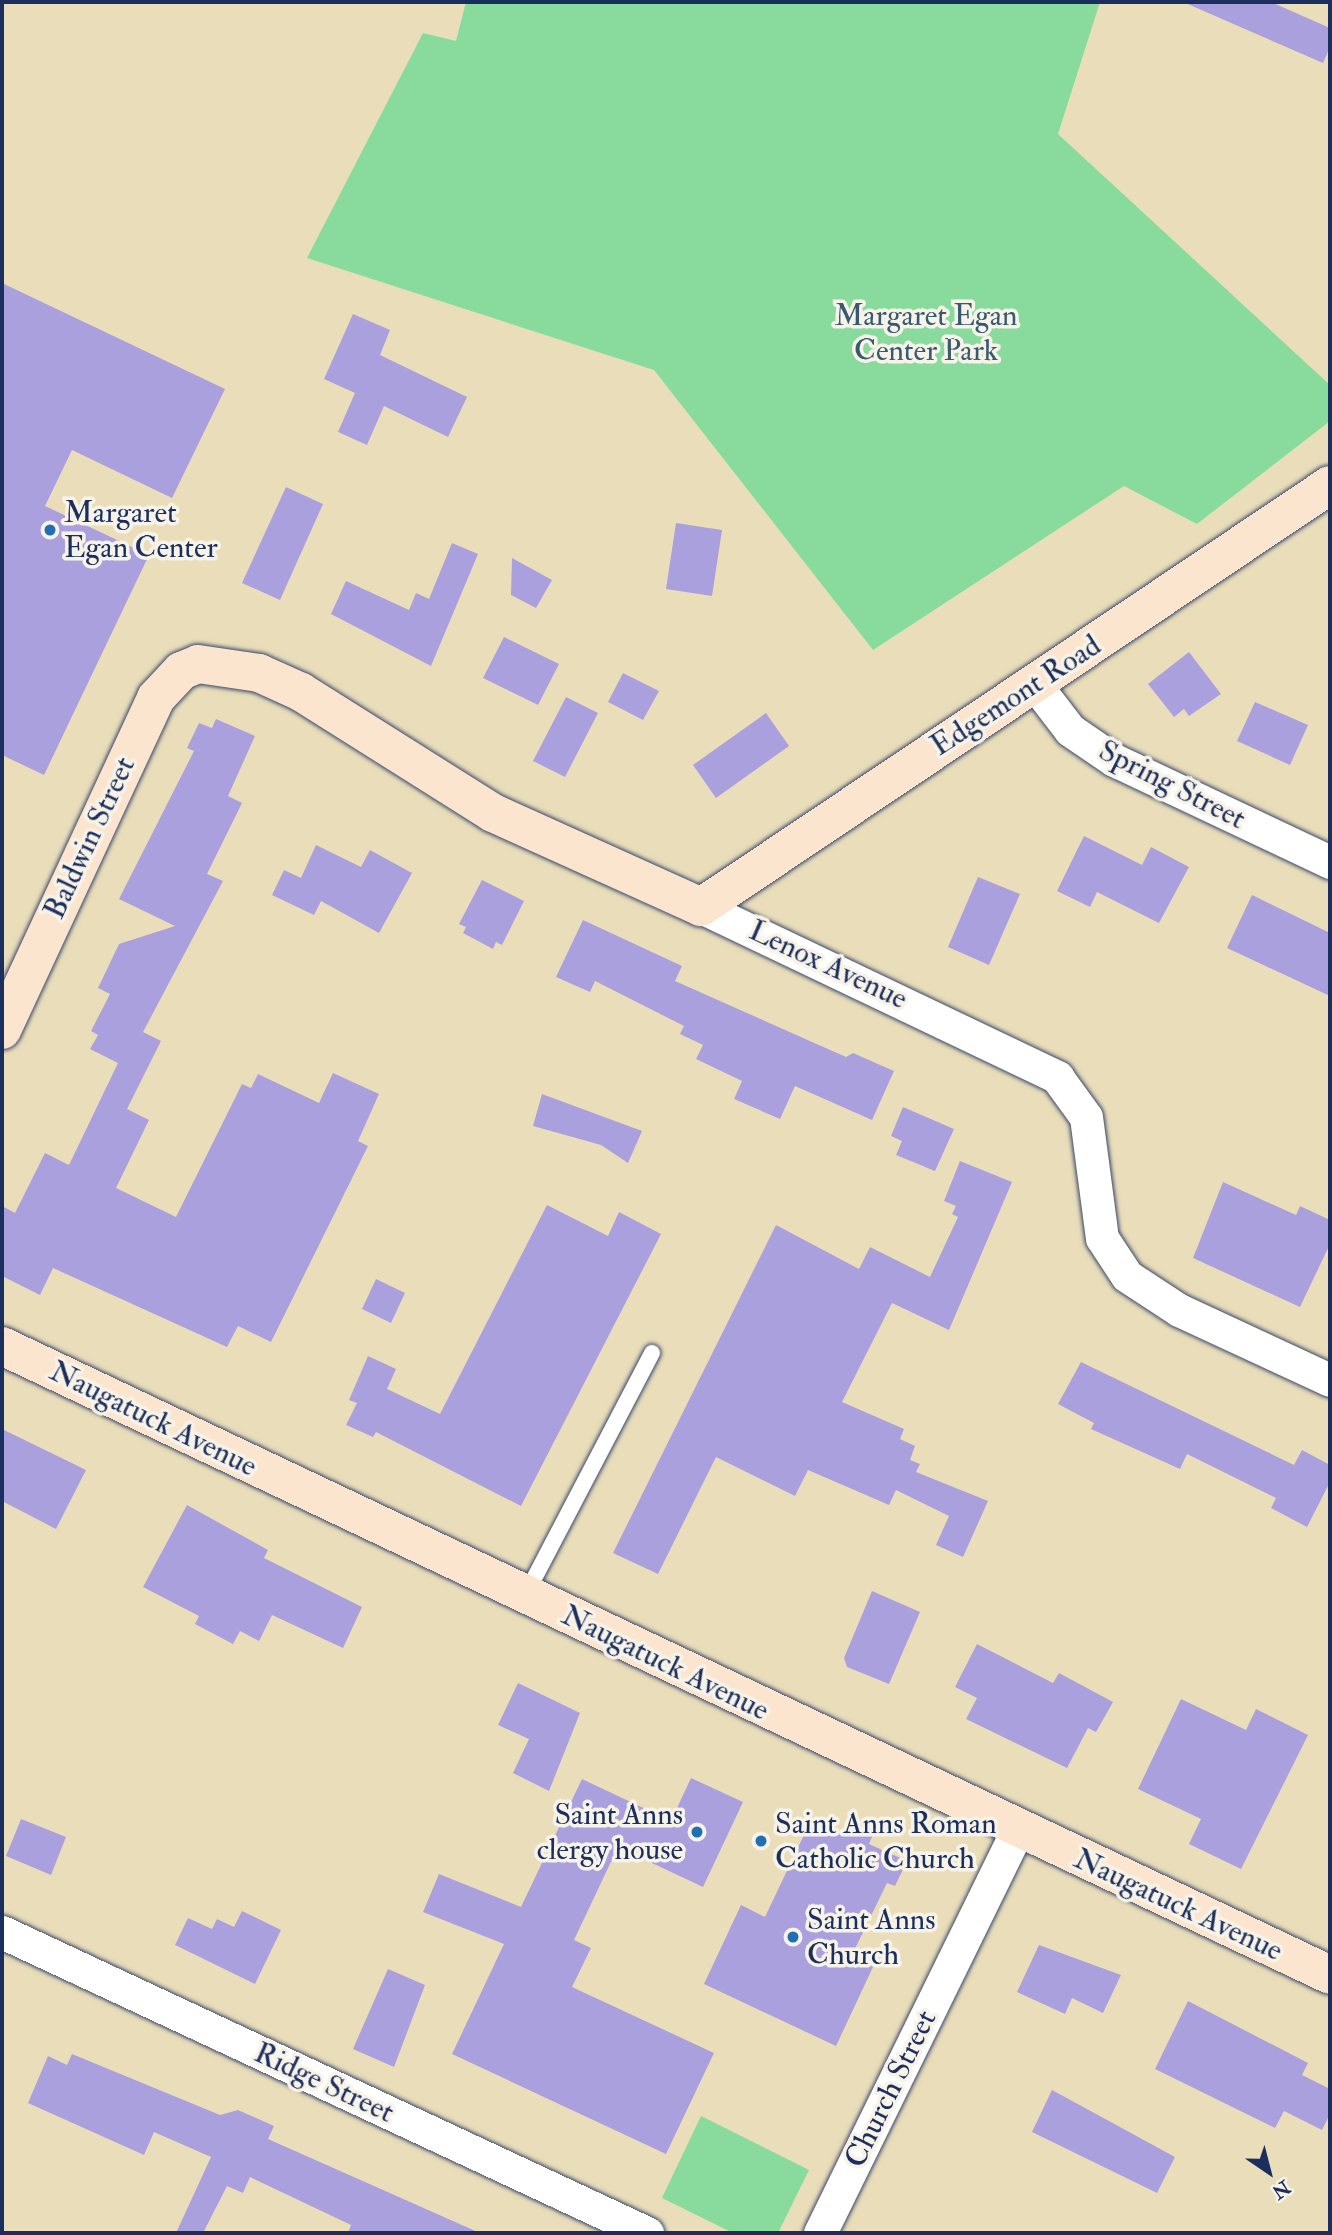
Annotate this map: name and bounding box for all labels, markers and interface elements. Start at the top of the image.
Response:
park label: Margaret Egan Center Park [834,298,1018,368]
place label: Margaret Egan Center [64,495,218,566]
marker: Margaret Egan Center [42,522,58,538]
street label: Edgemont Road [924,628,1108,764]
street label: Spring Street [1093,733,1251,837]
street label: Baldwin Street [37,751,143,925]
street label: Lenox Avenue [743,913,913,1017]
street label: Naugatuck Avenue [44,1353,262,1485]
street label: Naugatuck Avenue [556,1597,774,1729]
place label: Saint Anns clergy house [537,1797,683,1868]
place label: Saint Anns Roman Catholic Church [775,1806,997,1876]
marker: Saint Anns clergy house [689,1824,705,1840]
marker: Saint Anns Roman Catholic Church [753,1833,769,1849]
street label: Naugatuck Avenue [1068,1841,1288,1969]
place label: Saint Anns Church [807,1902,936,1972]
marker: Saint Anns Church [785,1929,801,1945]
street label: Church Street [837,2004,945,2174]
street label: Ridge Street [248,2035,400,2131]
north arrow [1234,2137,1304,2207]
text: N [1267,2174,1295,2204]

